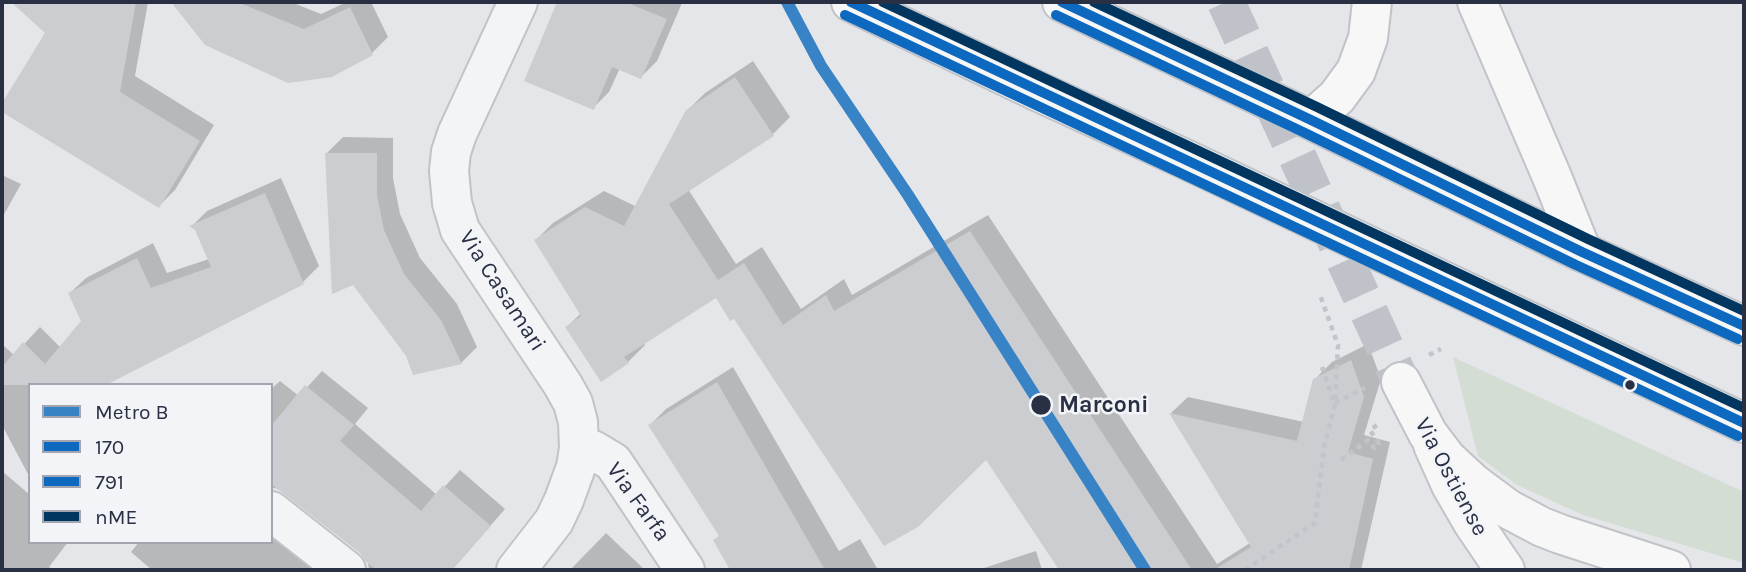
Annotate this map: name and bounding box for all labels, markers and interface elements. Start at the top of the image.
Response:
street label: Via Casamari [453,225,551,357]
unlabelled marker [1623,378,1637,392]
legend [28,383,273,544]
place label: Marconi [1059,391,1149,419]
marker: Marconi [1029,393,1053,417]
text: Metro B [95,400,169,424]
street label: Via Ostiense [1408,413,1494,541]
text: 170 [95,435,124,459]
street label: Via Farfa [600,457,676,547]
text: 791 [95,470,124,494]
text: nME [95,505,137,529]

